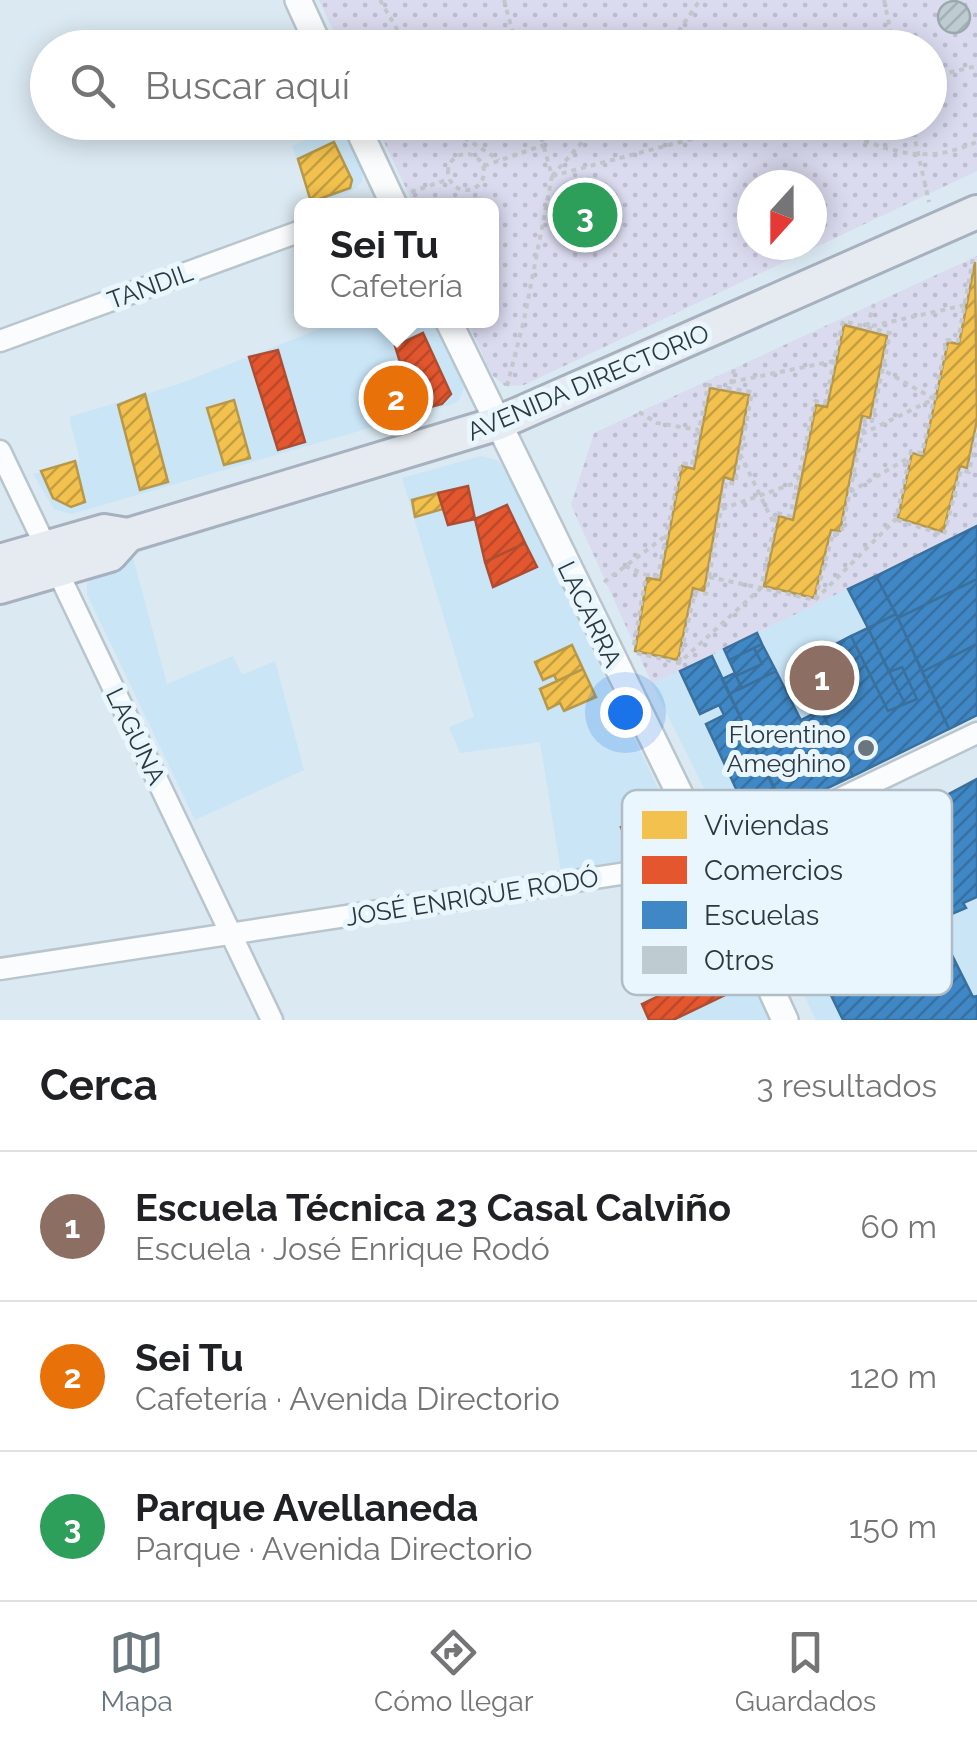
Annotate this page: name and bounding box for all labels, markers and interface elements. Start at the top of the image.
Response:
search box [30,30,947,140]
icon: search [65,58,120,113]
text: Buscar aquí [145,63,350,108]
north arrow [737,170,827,260]
pin: 3 [552,178,618,252]
popup [294,198,499,328]
text: Sei Tu [330,222,439,267]
street label: TANDIL [103,257,197,315]
text: Cafetería [330,267,463,304]
street label: AVENIDA DIRECTORIO [462,317,714,447]
pin: 2 [364,360,428,436]
street label: LACARRA [552,556,629,672]
pin: 1 [790,640,854,716]
street label: LAGUNA [100,683,172,789]
your location [600,687,651,738]
place label: Florentino Ameghino [727,719,846,778]
marker: Florentino Ameghino [855,737,877,759]
legend [622,790,952,995]
text: Viviendas [704,809,829,842]
text: Comercios [704,854,843,887]
street label: JOSÉ ENRIQUE RODÓ [343,862,601,932]
text: Escuelas [704,899,819,932]
text: Otros [704,944,774,977]
text: Cerca [40,1061,158,1110]
text: 3 resultados [757,1067,937,1104]
text: Escuela Técnica 23 Casal Calviño [135,1185,731,1230]
text: 1 [65,1208,80,1245]
text: 60 m [861,1208,937,1245]
text: Escuela · José Enrique Rodó [135,1230,550,1267]
text: Sei Tu [135,1335,244,1380]
text: 2 [63,1358,82,1395]
text: 120 m [849,1358,937,1395]
text: Cafetería · Avenida Directorio [135,1380,560,1417]
text: Parque Avellaneda [135,1485,478,1530]
text: 3 [64,1508,81,1545]
text: 150 m [849,1508,937,1545]
text: Parque · Avenida Directorio [135,1530,533,1567]
tab: Mapa [101,1625,173,1718]
tab: Cómo llegar [374,1625,534,1718]
tab: Guardados [735,1625,876,1718]

